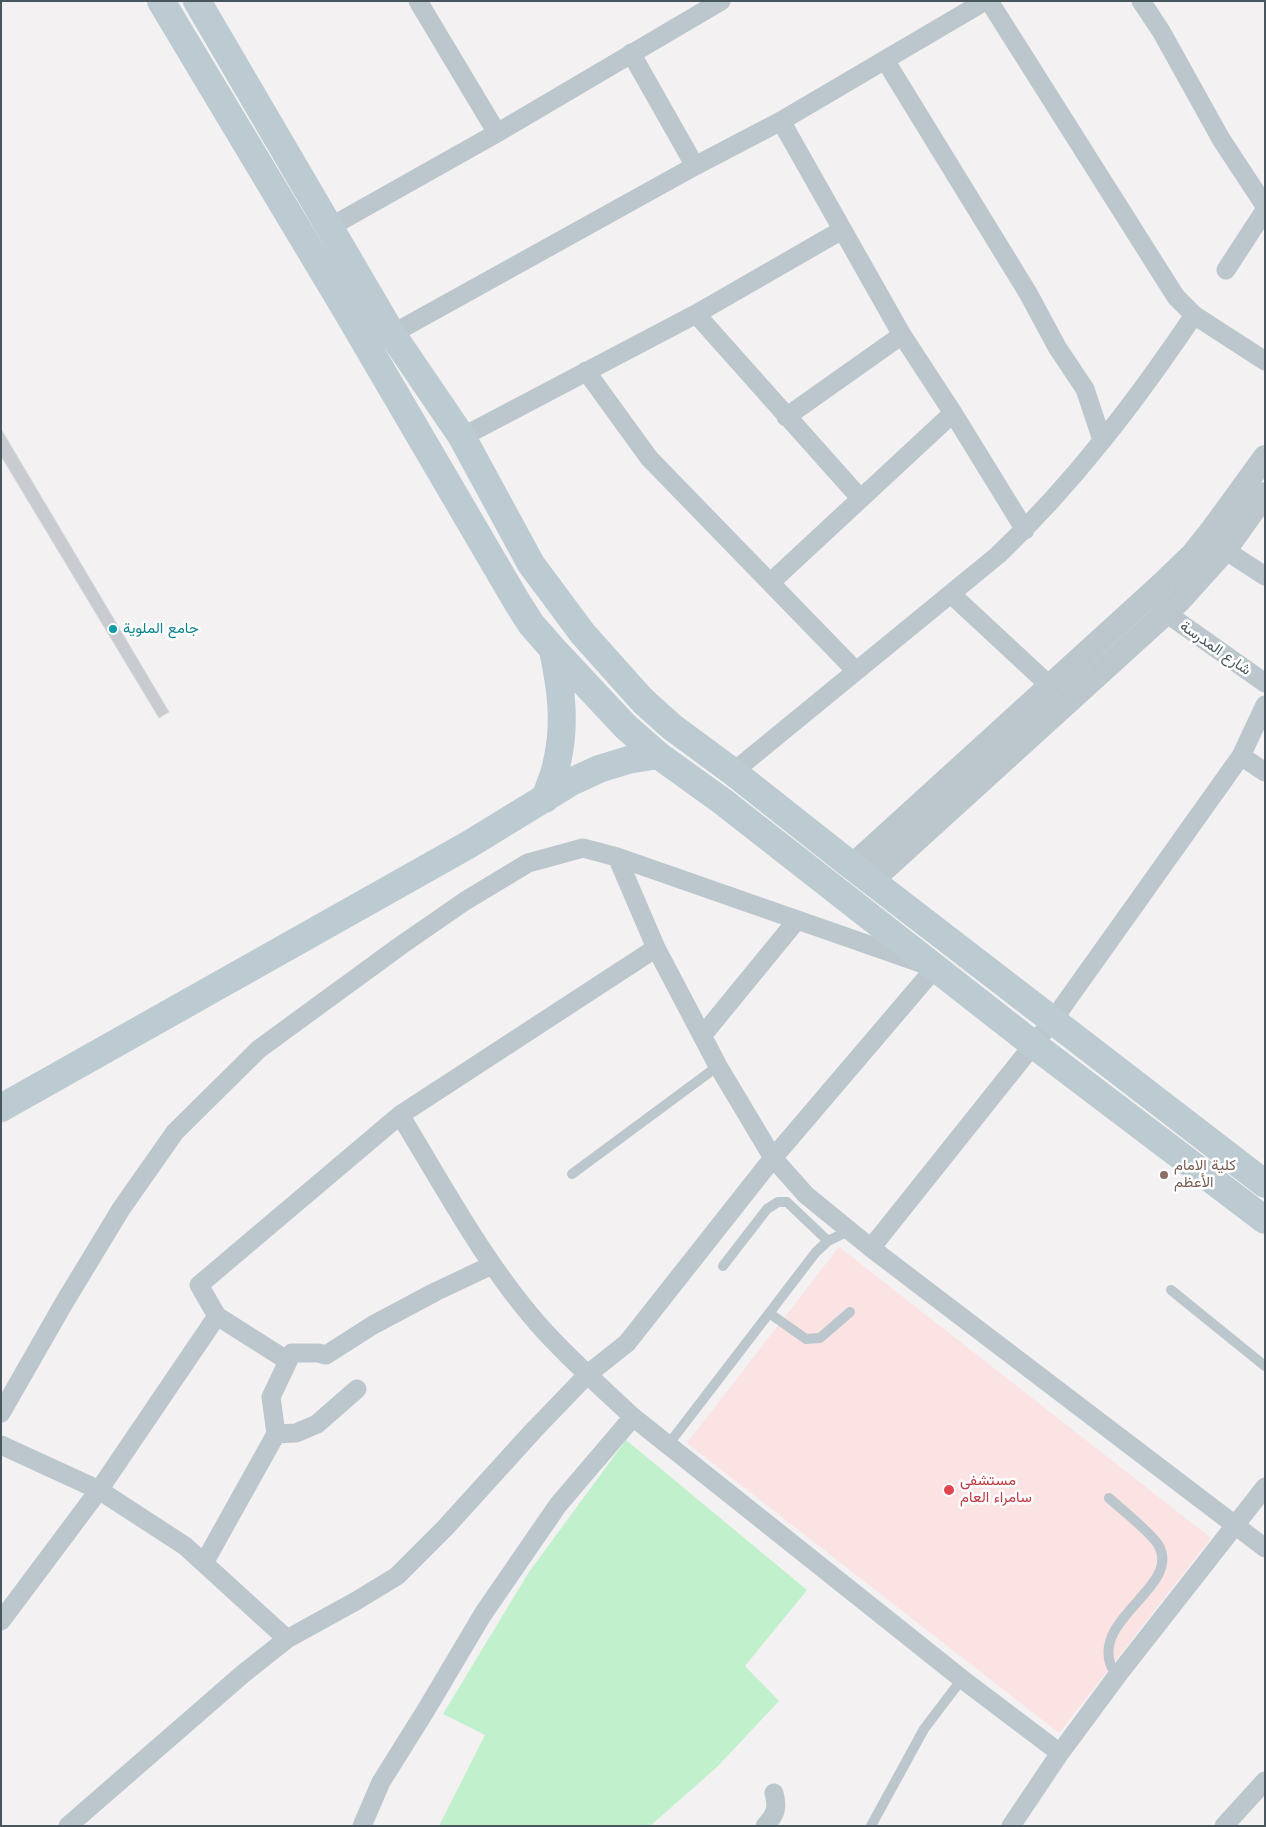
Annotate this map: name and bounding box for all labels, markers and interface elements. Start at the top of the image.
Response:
street label: شارع المدرسة [1176,618,1254,680]
place label: جامع الملوية [123,620,199,638]
marker: جامع الملوية [107,623,119,635]
place label: كلية الامام الأعظم [1174,1157,1236,1192]
marker: كلية الامام الأعظم [1158,1169,1170,1181]
place label: مستشفى سامراء العام [960,1472,1032,1507]
marker: مستشفى سامراء العام [942,1483,956,1497]

